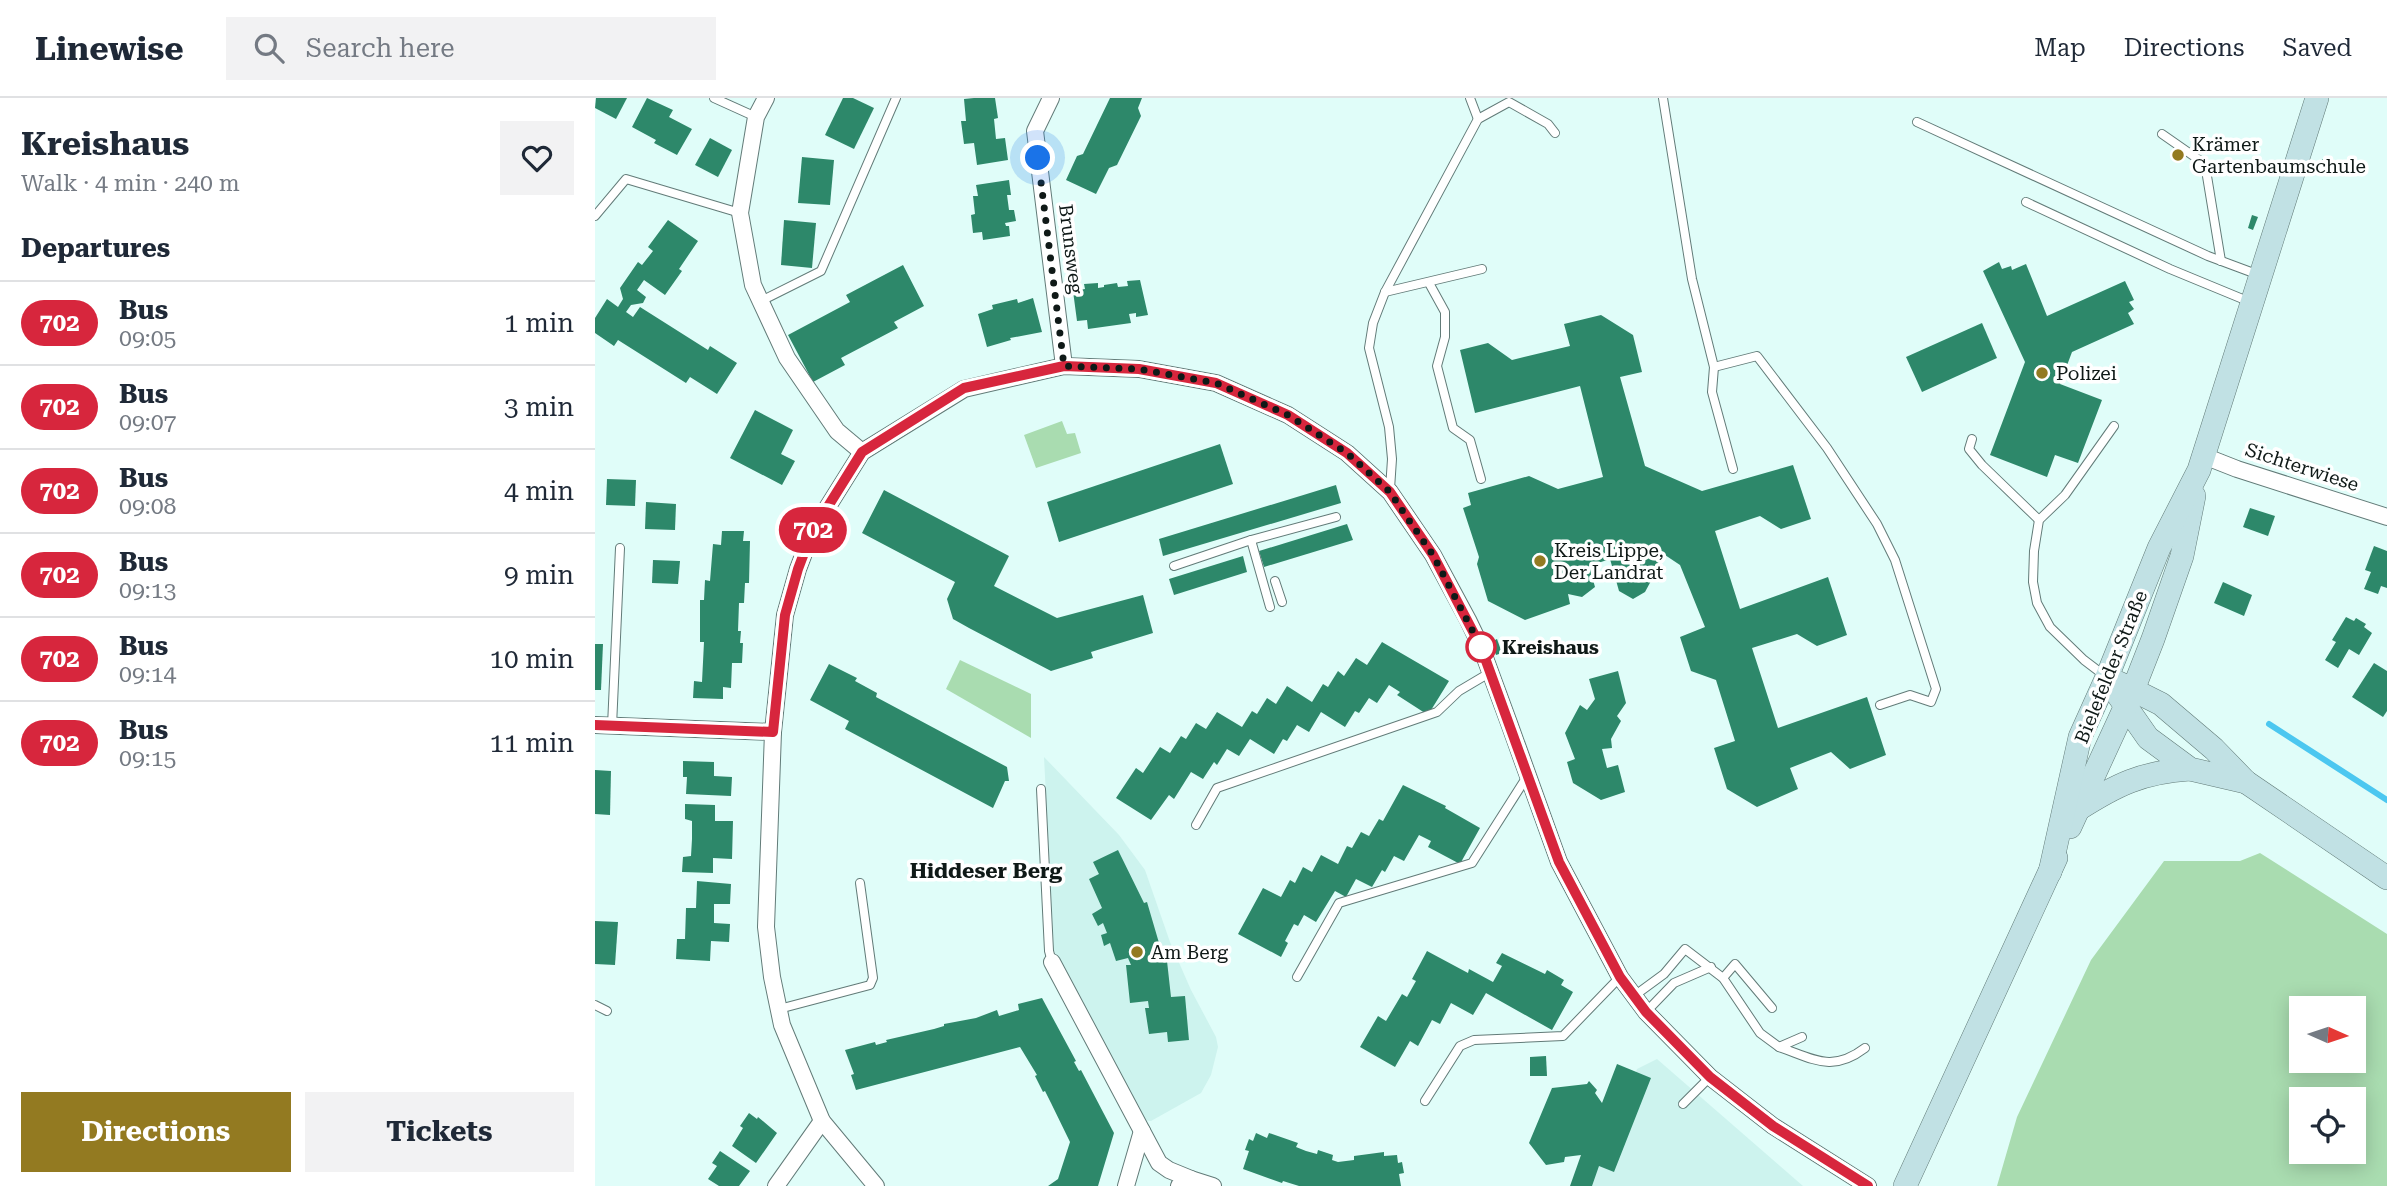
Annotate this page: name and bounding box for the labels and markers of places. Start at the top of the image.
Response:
place label: Krämer Gartenbaumschule [2192,133,2366,178]
marker: Krämer Gartenbaumschule [2170,147,2186,163]
place label: Polizei [2056,362,2117,385]
marker: Polizei [2034,365,2050,381]
place label: Kreis Lippe, Der Landrat [1554,539,1664,584]
marker: Kreis Lippe, Der Landrat [1532,553,1548,569]
marker: Kreishaus [1466,632,1496,662]
place label: Kreishaus [1502,636,1599,659]
place label: Am Berg [1151,941,1228,964]
marker: Am Berg [1129,944,1145,960]

